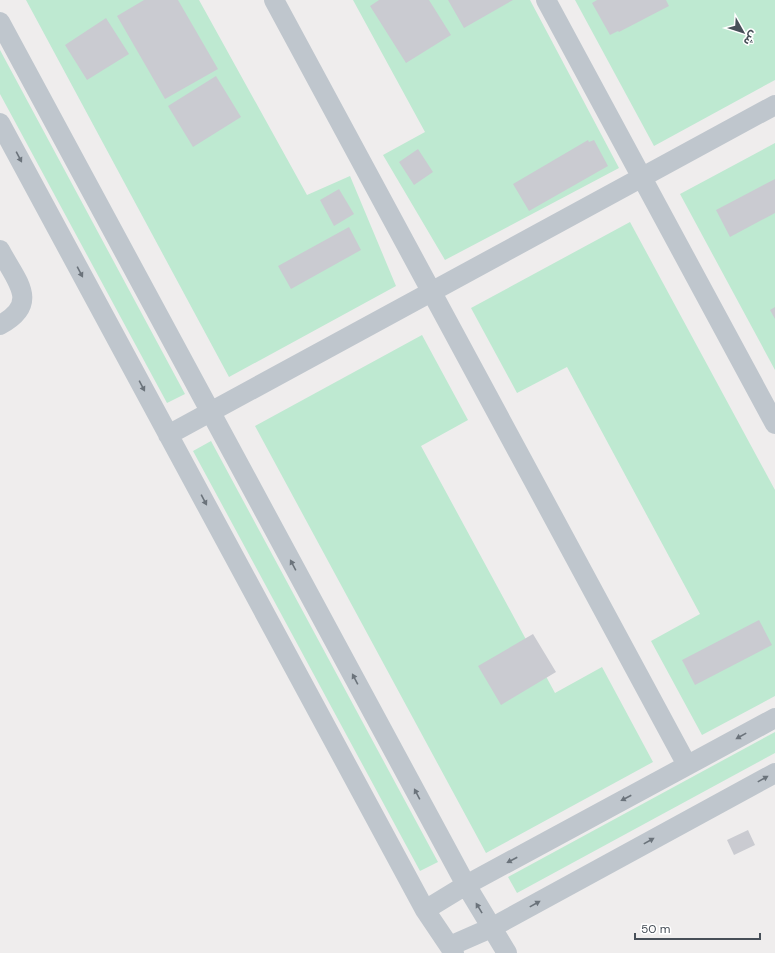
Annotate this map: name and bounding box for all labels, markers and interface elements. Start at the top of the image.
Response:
north arrow [723,12,763,52]
text: ش [741,28,761,49]
one-way arrow [15,151,22,163]
one-way arrow [77,266,84,277]
one-way arrow [139,380,145,392]
one-way arrow [200,495,207,506]
one-way arrow [290,559,297,571]
one-way arrow [352,674,358,685]
one-way arrow [735,733,747,740]
one-way arrow [757,776,769,782]
one-way arrow [413,788,420,800]
one-way arrow [621,795,632,802]
one-way arrow [643,838,655,845]
one-way arrow [506,857,518,864]
one-way arrow [529,901,541,907]
one-way arrow [476,902,483,914]
scale bar [635,915,760,941]
text: 50 m [641,921,670,937]

